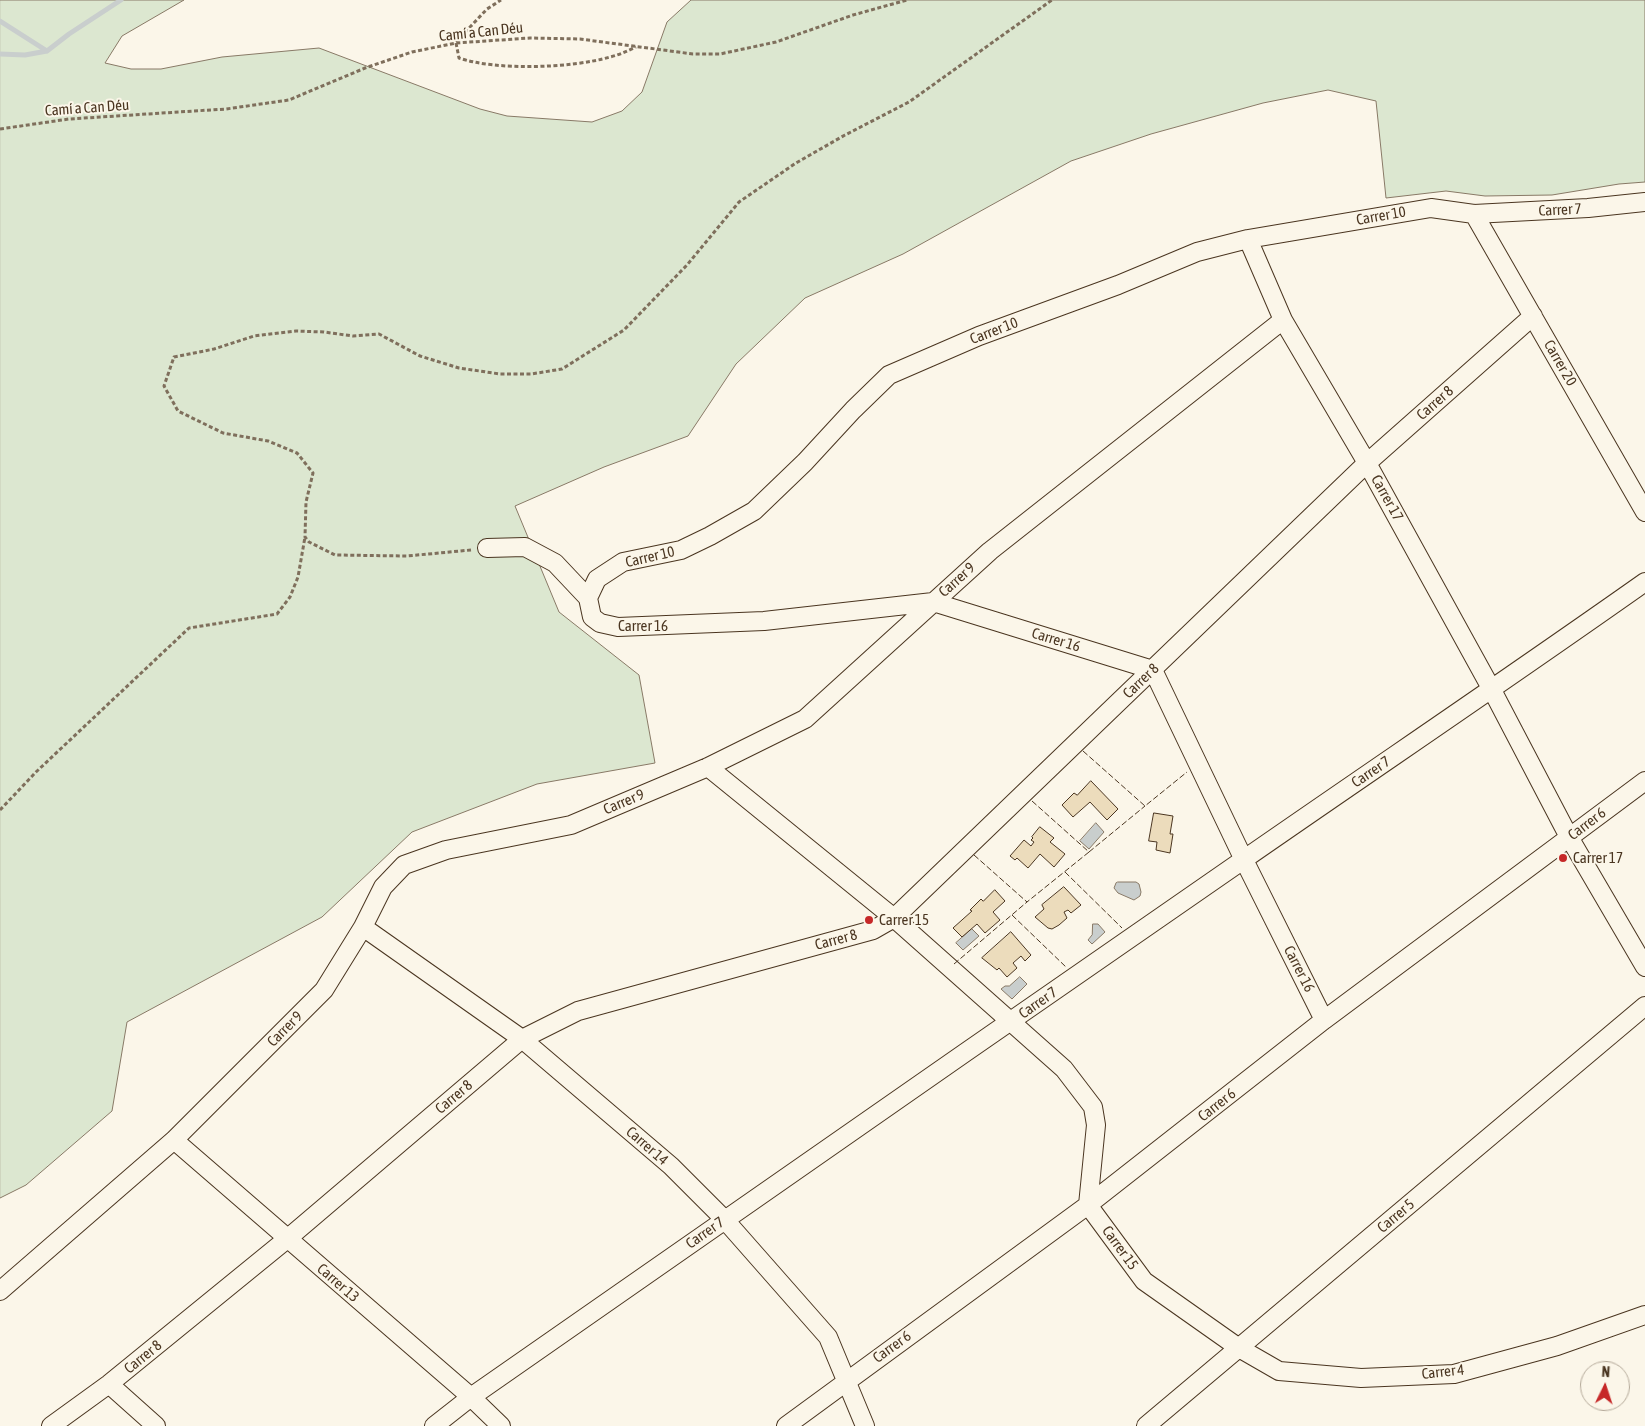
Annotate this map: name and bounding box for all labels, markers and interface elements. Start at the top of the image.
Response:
street label: Camí a Can Déu [438,19,524,45]
street label: Camí a Can Déu [44,96,130,120]
street label: Carrer 7 [1538,200,1582,220]
street label: Carrer 10 [1355,203,1407,229]
street label: Carrer 10 [967,314,1021,348]
street label: Carrer 20 [1540,337,1580,389]
street label: Carrer 8 [1413,382,1457,424]
street label: Carrer 17 [1367,472,1407,524]
street label: Carrer 10 [624,543,676,571]
street label: Carrer 9 [935,559,979,601]
street label: Carrer 16 [618,617,668,635]
street label: Carrer 16 [1029,624,1083,656]
street label: Carrer 8 [1119,660,1163,702]
street label: Carrer 7 [1348,753,1394,791]
street label: Carrer 9 [601,785,647,819]
street label: Carrer 6 [1564,804,1610,844]
place label: Carrer 17 [1573,849,1623,867]
marker: Carrer 17 [1557,852,1569,864]
place label: Carrer 15 [879,911,929,929]
marker: Carrer 15 [863,914,875,926]
street label: Carrer 8 [813,926,859,954]
street label: Carrer 16 [1280,943,1318,995]
street label: Carrer 7 [1015,983,1061,1023]
street label: Carrer 9 [263,1007,307,1051]
street label: Carrer 8 [432,1076,476,1118]
street label: Carrer 6 [1195,1085,1239,1125]
street label: Carrer 14 [622,1123,672,1169]
street label: Carrer 5 [1374,1195,1418,1237]
street label: Carrer 7 [682,1213,728,1253]
street label: Carrer 15 [1098,1222,1142,1274]
street label: Carrer 13 [313,1260,363,1306]
street label: Carrer 6 [869,1327,915,1367]
street label: Carrer 8 [121,1337,165,1377]
street label: Carrer 4 [1421,1361,1465,1383]
north arrow [1580,1361,1630,1411]
text: N [1601,1364,1611,1380]

